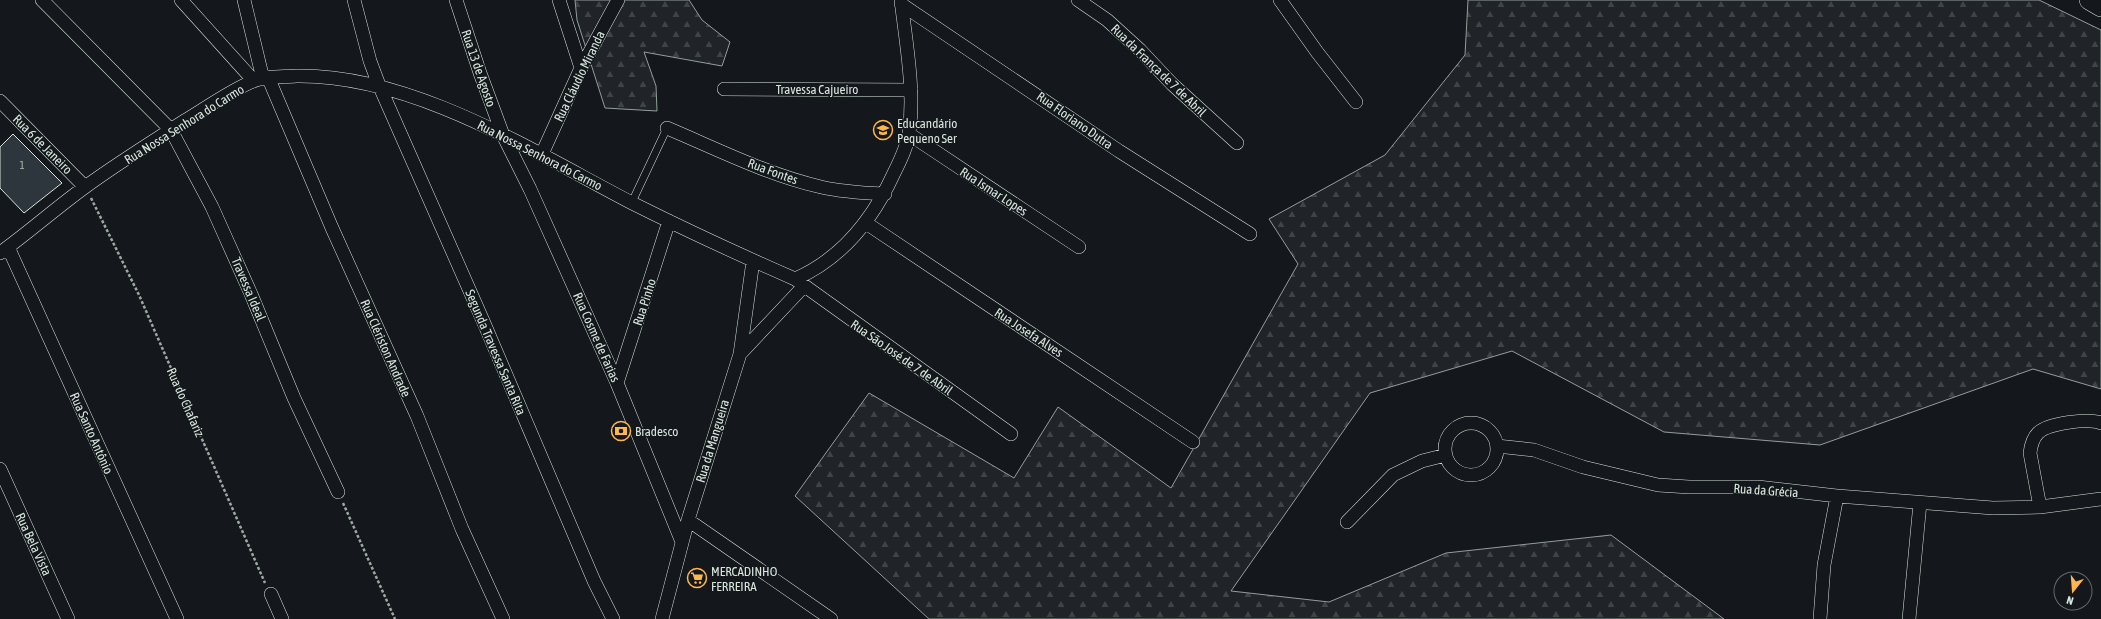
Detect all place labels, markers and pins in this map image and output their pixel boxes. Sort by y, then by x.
place label: Educandário Pequeno Ser [897,116,957,146]
school or university icon: Educandário Pequeno Ser [872,119,894,141]
bank icon: Bradesco [610,420,632,442]
place label: Bradesco [635,424,678,439]
place label: MERCADINHO FERREIRA [711,564,778,594]
supermarket icon: MERCADINHO FERREIRA [686,567,708,589]

